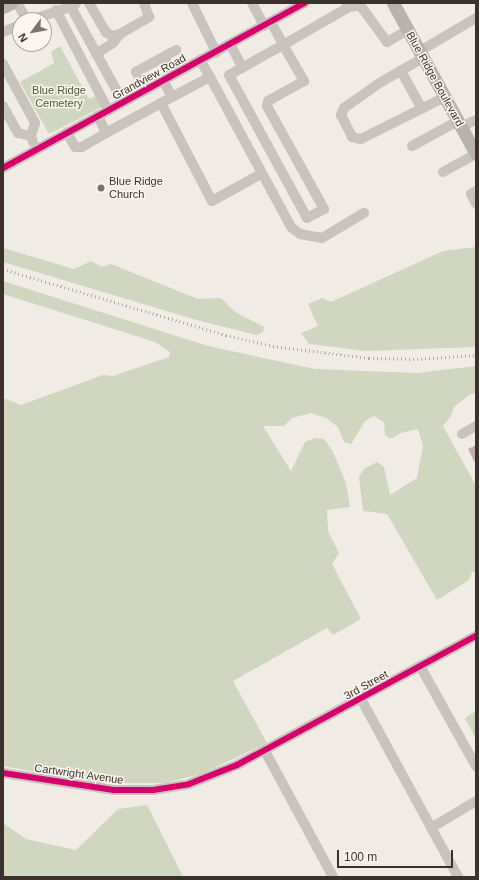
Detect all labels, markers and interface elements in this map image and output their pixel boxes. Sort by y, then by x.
north arrow [12,12,52,52]
street label: Blue Ridge Boulevard [403,29,467,129]
text: N [15,31,30,44]
street label: Grandview Road [110,51,188,103]
park label: Blue Ridge Cemetery [32,84,86,110]
place label: Blue Ridge Church [109,175,163,201]
marker: Blue Ridge Church [96,183,106,193]
street label: 3rd Street [342,668,390,702]
street label: Cartwright Avenue [33,761,125,787]
scale bar [339,842,455,868]
text: 100 m [344,850,377,864]

